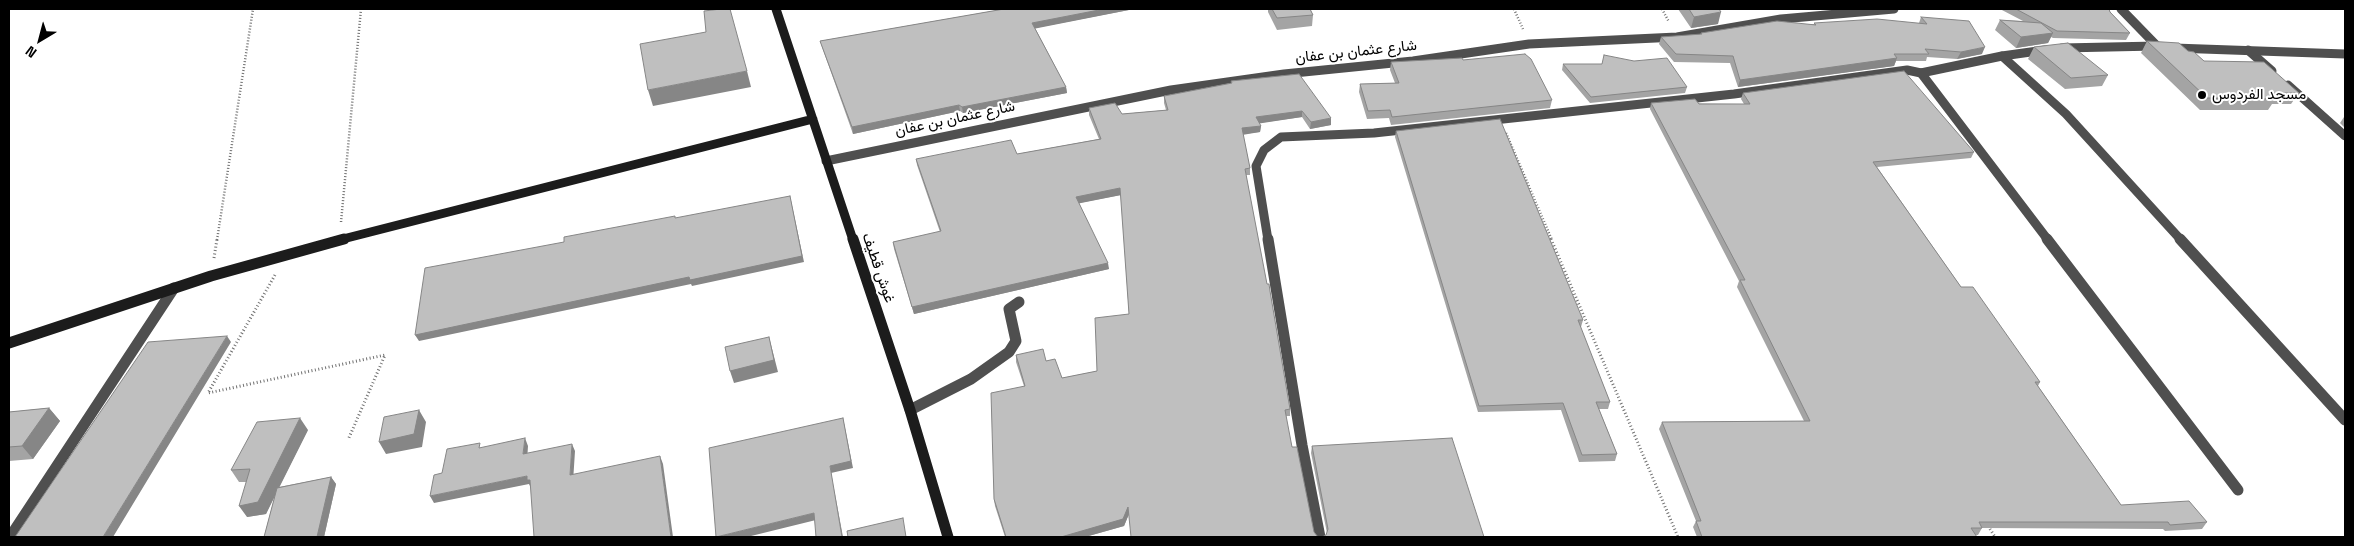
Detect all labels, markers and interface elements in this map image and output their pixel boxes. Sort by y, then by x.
north arrow [15,15,65,65]
street label: شارع عثمان بن عفان [1294,37,1418,67]
text: N [22,42,40,62]
place label: مسجد الفردوس [2212,86,2306,104]
marker: مسجد الفردوس [2196,89,2208,101]
street label: شارع عثمان بن عفان [893,97,1017,141]
street label: غوش قطيف [858,231,898,305]

